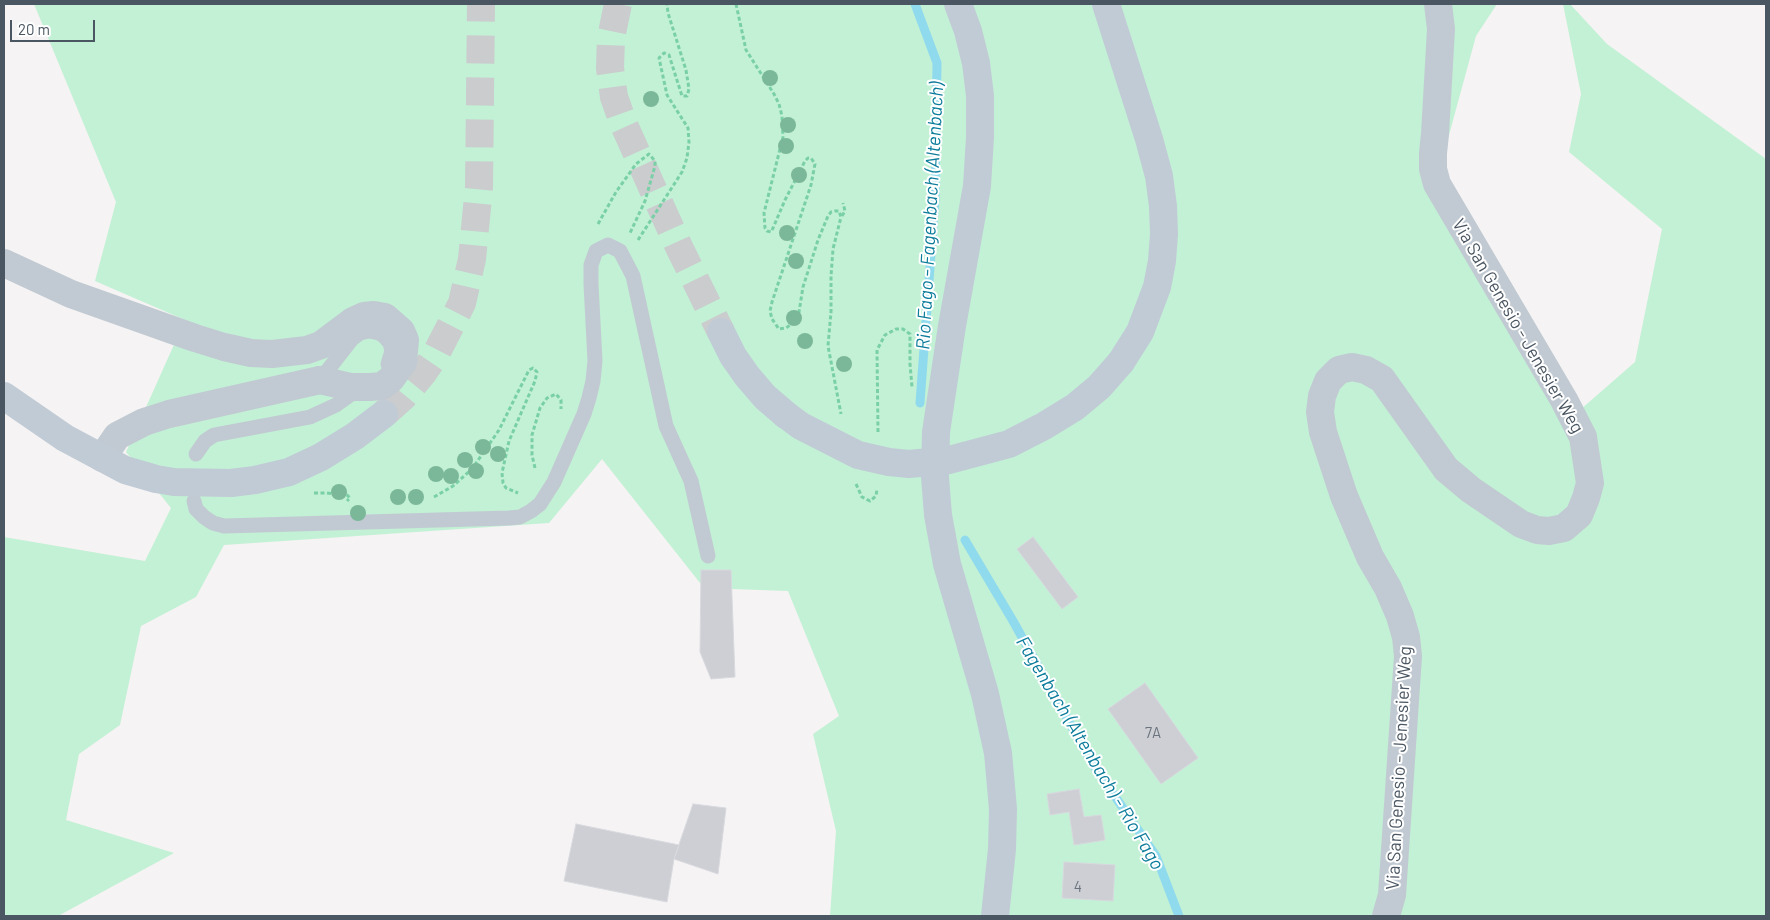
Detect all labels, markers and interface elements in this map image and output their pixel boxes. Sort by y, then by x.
scale bar [12,10,98,42]
text: 20 m [18,20,50,38]
water label: Rio Fago - Fagenbach (Altenbach) [912,81,948,351]
street label: Via San Genesio - Jenesier Weg [1448,215,1588,437]
water label: Fagenbach (Altenbach) - Rio Fago [1011,632,1169,874]
street label: Via San Genesio - Jenesier Weg [1382,646,1416,890]
house number: 7A [1145,724,1161,742]
house number: 4 [1074,878,1082,896]

